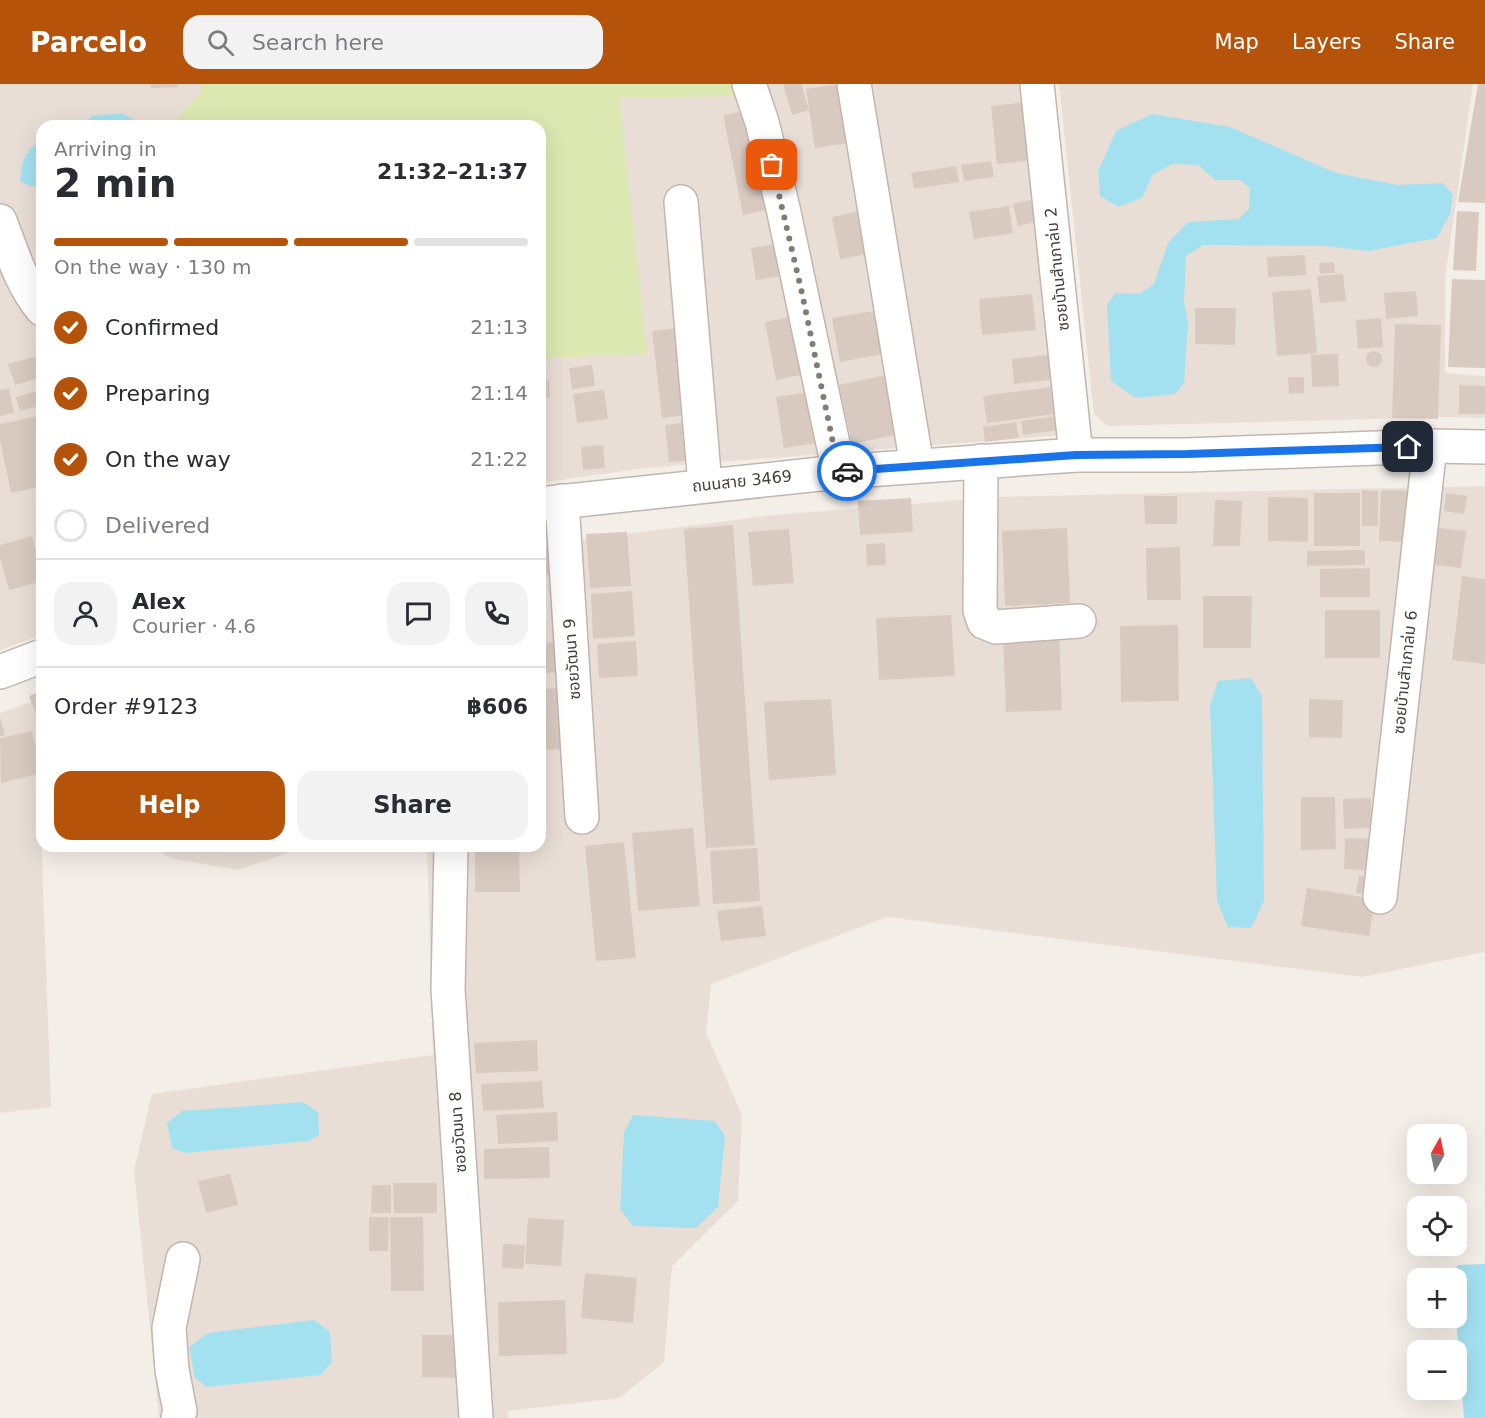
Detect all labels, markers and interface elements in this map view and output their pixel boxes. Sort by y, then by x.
search box [183,15,603,69]
text: Parcelo [30,26,147,59]
icon: search [204,26,237,59]
text: Search here [252,30,384,55]
text: Map [1215,30,1259,54]
text: Layers [1292,30,1361,54]
text: Share [1394,30,1455,54]
text: Arriving in [54,137,157,161]
pin [746,139,797,190]
icon: bag [755,148,788,181]
text: 21:32–21:37 [377,159,528,184]
text: 2 min [54,161,176,206]
street label: ซอยบ้านสำเภาล่ม 2 [1041,206,1073,332]
text: On the way · 130 m [54,255,252,279]
icon: check [54,311,87,344]
text: Confirmed [105,315,219,340]
text: 21:13 [470,315,528,339]
icon: check [54,377,87,410]
text: Preparing [105,381,211,406]
text: 21:14 [470,381,528,405]
pin [1382,421,1433,472]
icon: home [1391,430,1424,463]
courier [817,441,877,501]
icon: check [54,443,87,476]
text: On the way [105,447,231,472]
text: 21:22 [470,447,528,471]
icon: car [831,455,864,488]
street label: ถนนสาย 3469 [691,466,793,496]
text: Delivered [105,513,210,538]
button: person [54,582,117,645]
button: chat [387,582,450,645]
button: phone [465,582,528,645]
text: Alex [132,589,186,614]
street label: ซอยบ้านสำเภาล่ม 6 [1389,609,1421,735]
text: Courier · 4.6 [132,614,256,638]
street label: ซอยวัฒนา 9 [560,618,584,700]
text: Order #9123 [54,694,198,719]
text: ฿606 [467,694,528,719]
button: Help [54,771,285,840]
button: Share [297,771,528,840]
street label: ซอยวัฒนา 8 [446,1091,470,1173]
north arrow [1407,1124,1467,1184]
map controls [1407,1124,1467,1400]
button: locate [1407,1196,1467,1256]
button: + [1407,1268,1467,1328]
button: − [1407,1340,1467,1400]

